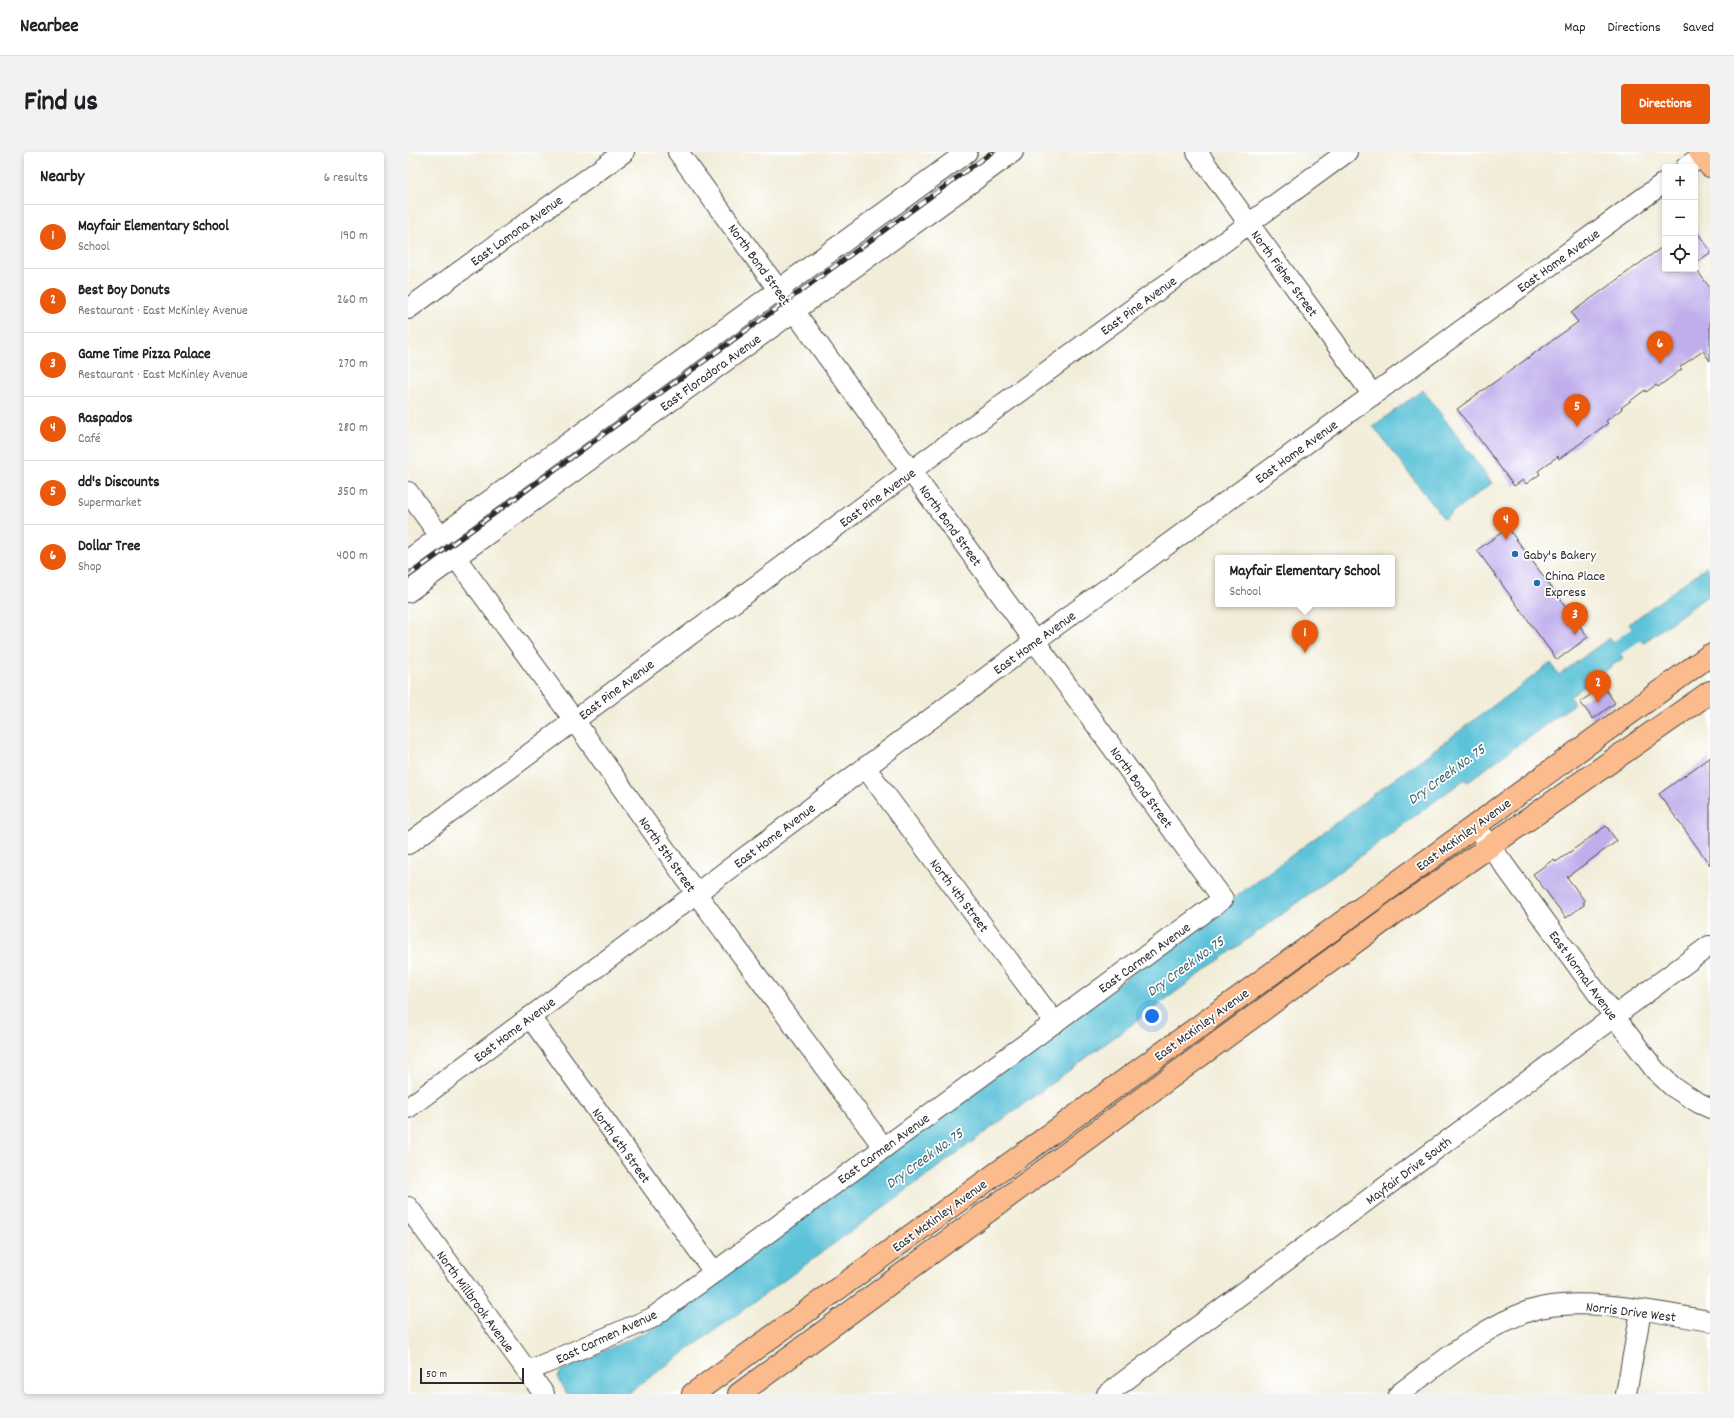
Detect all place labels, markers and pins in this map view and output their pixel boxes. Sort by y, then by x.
pin: 6 [1647,331,1673,364]
pin: 5 [1564,394,1590,427]
pin: 4 [1493,507,1519,540]
place label: Gaby's Bakery [1523,546,1597,566]
marker: Gaby's Bakery [1510,549,1520,559]
place label: China Place Express [1545,567,1605,603]
marker: China Place Express [1532,578,1542,588]
pin: 3 [1562,602,1588,635]
pin: 1 [1292,620,1318,653]
pin: 2 [1585,670,1611,703]

